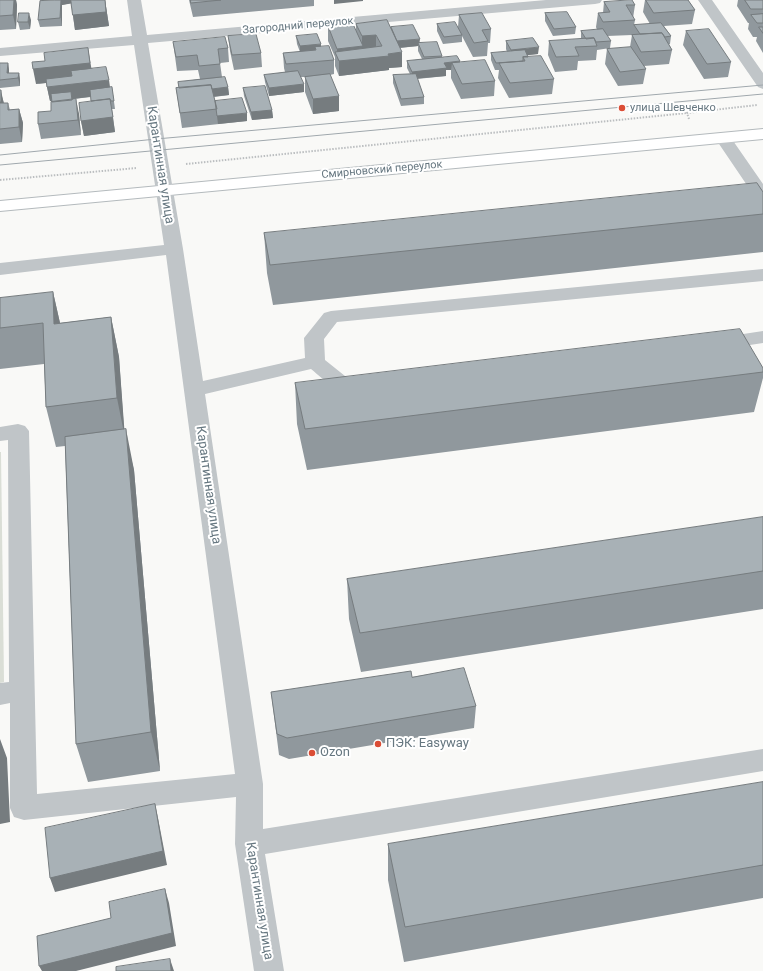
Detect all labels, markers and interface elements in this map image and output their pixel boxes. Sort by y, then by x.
street label: Загородний переулок [242,15,354,37]
place label: улица Шевченко [630,101,716,115]
marker: улица Шевченко [617,103,627,113]
street label: Карантинная улица [143,105,177,225]
street label: Смирновский переулок [321,158,443,182]
street label: Карантинная улица [192,425,224,545]
place label: ПЭК: Easyway [386,736,469,752]
marker: ПЭК: Easyway [373,739,383,749]
place label: Ozon [320,745,350,761]
marker: Ozon [307,748,317,758]
street label: Карантинная улица [242,841,276,961]

